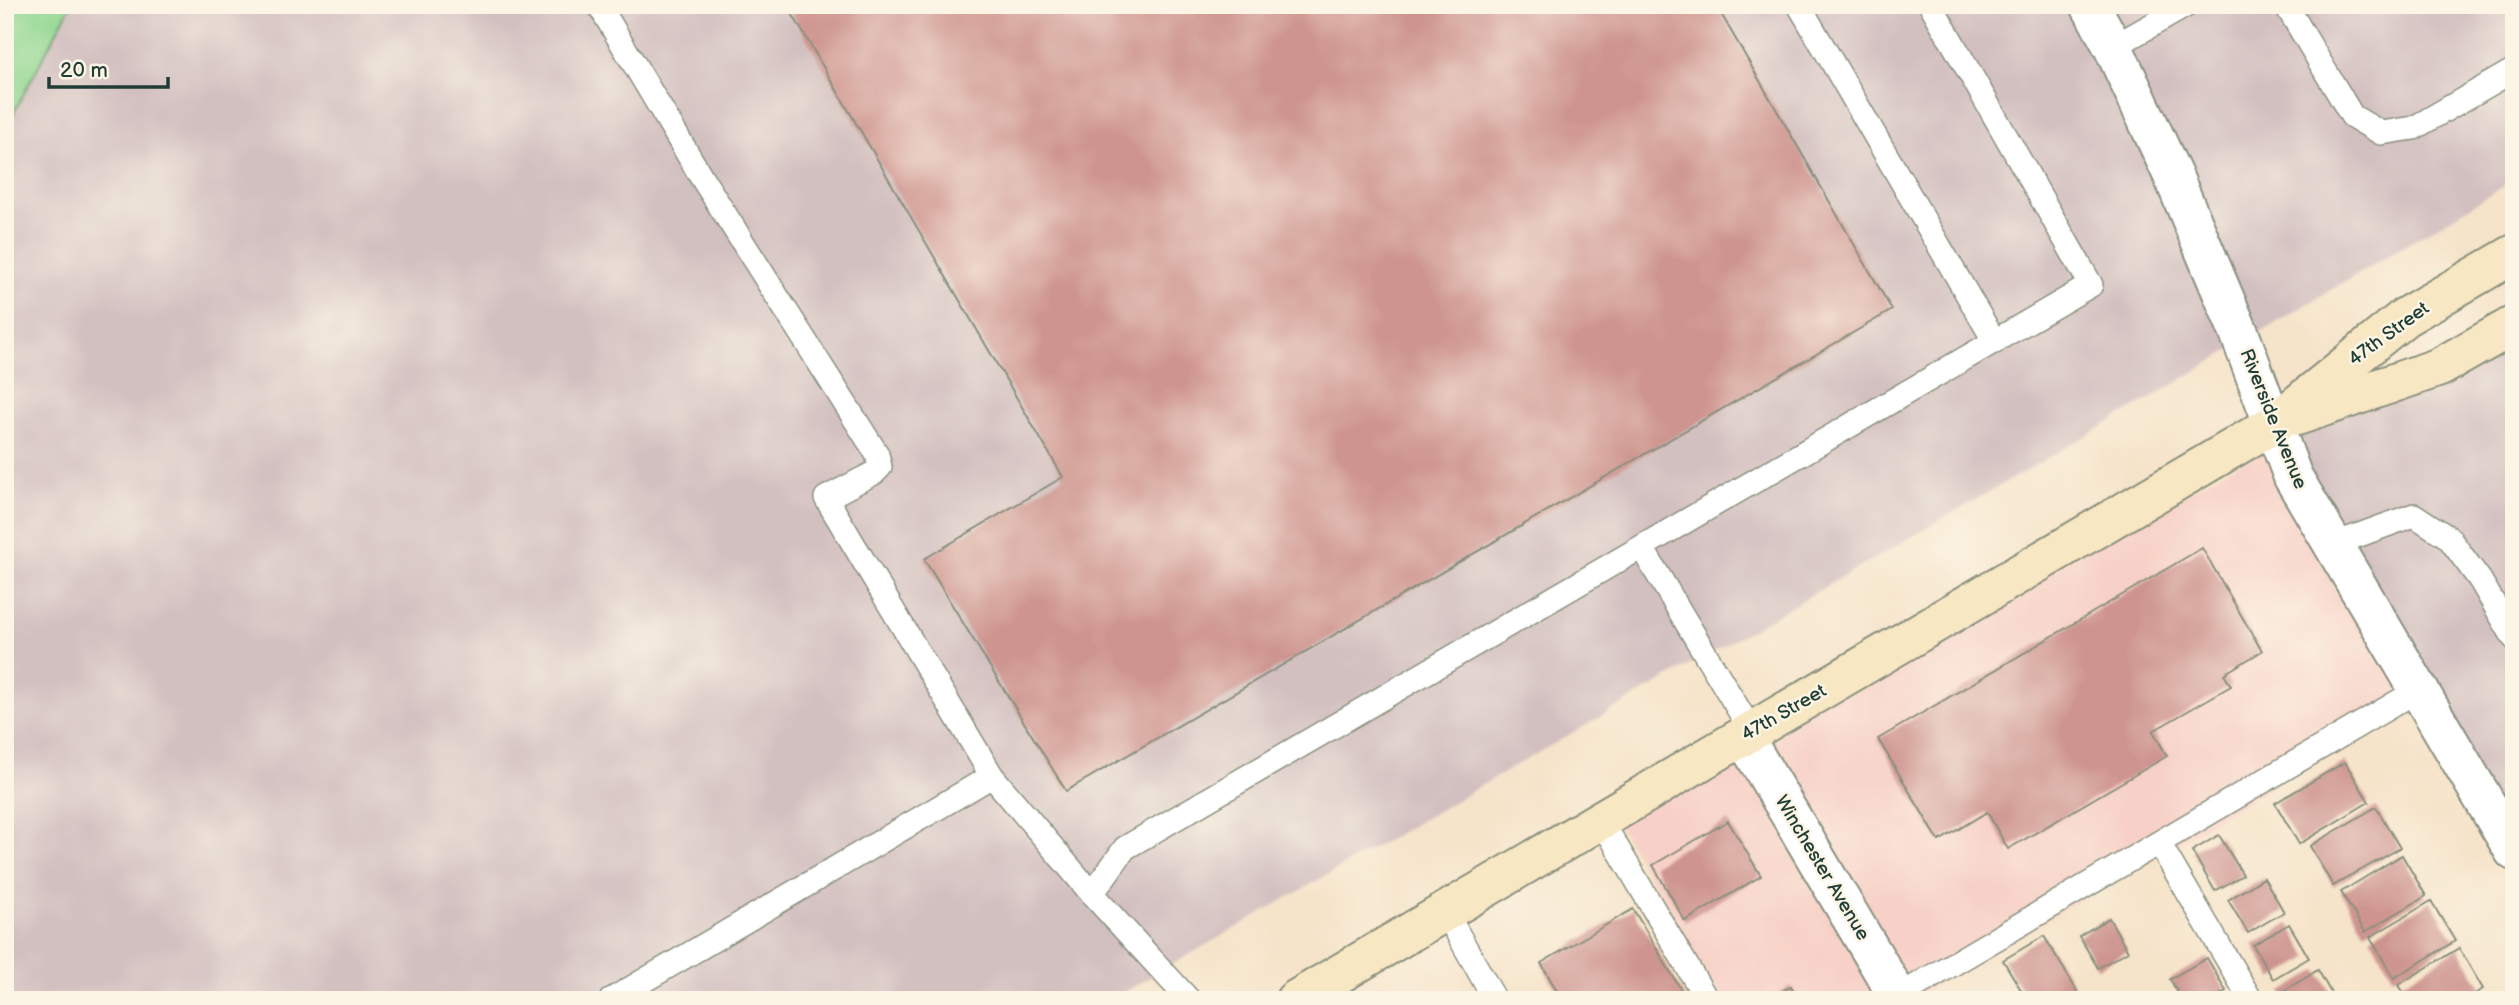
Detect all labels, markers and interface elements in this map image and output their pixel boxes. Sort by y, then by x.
scale bar [49,46,168,90]
text: 20 m [60,58,108,83]
street label: 47th Street [2344,297,2434,371]
street label: Riverside Avenue [2234,346,2312,492]
street label: 47th Street [1737,679,1831,747]
street label: Winchester Avenue [1770,791,1874,945]

